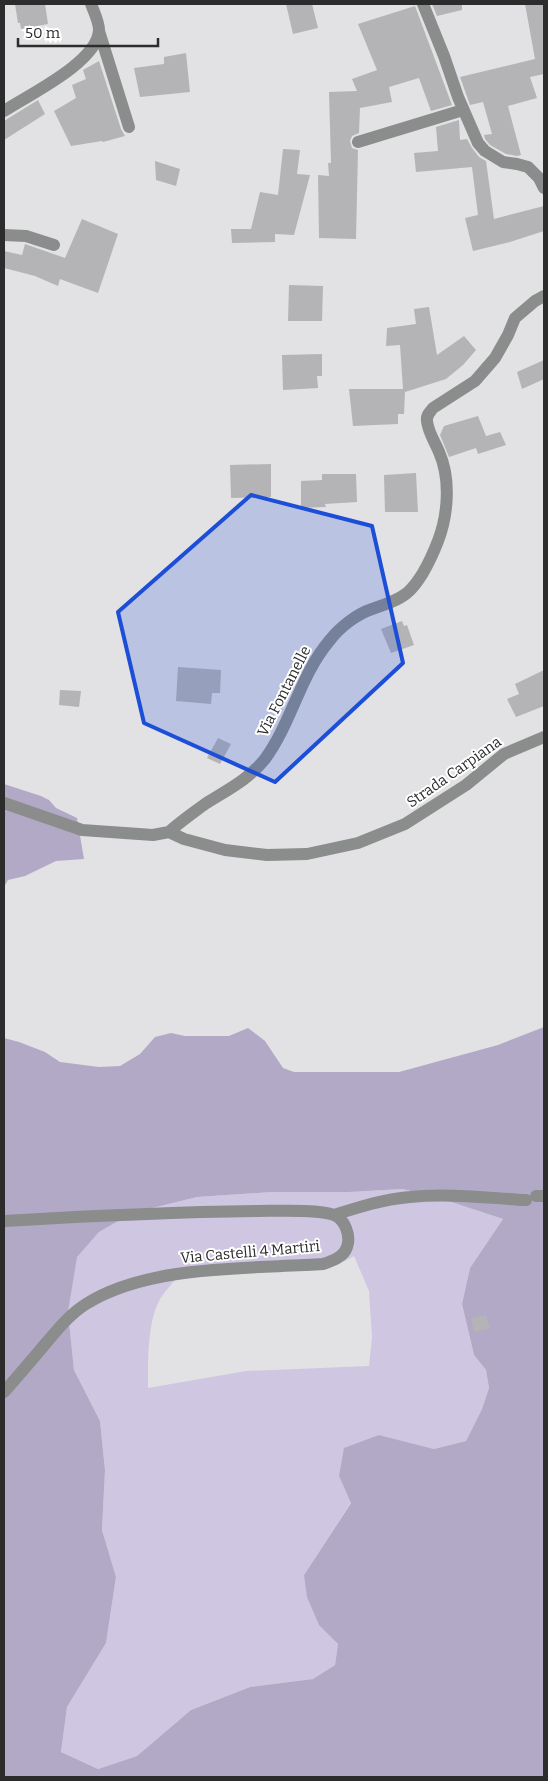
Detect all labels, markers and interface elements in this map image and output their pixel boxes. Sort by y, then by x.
scale bar [18,15,158,47]
text: 50 m [25,24,61,42]
street label: Via Fontanelle [253,643,315,739]
street label: Strada Carpiana [403,733,505,811]
street label: Via Castelli 4 Martiri [179,1237,321,1267]

